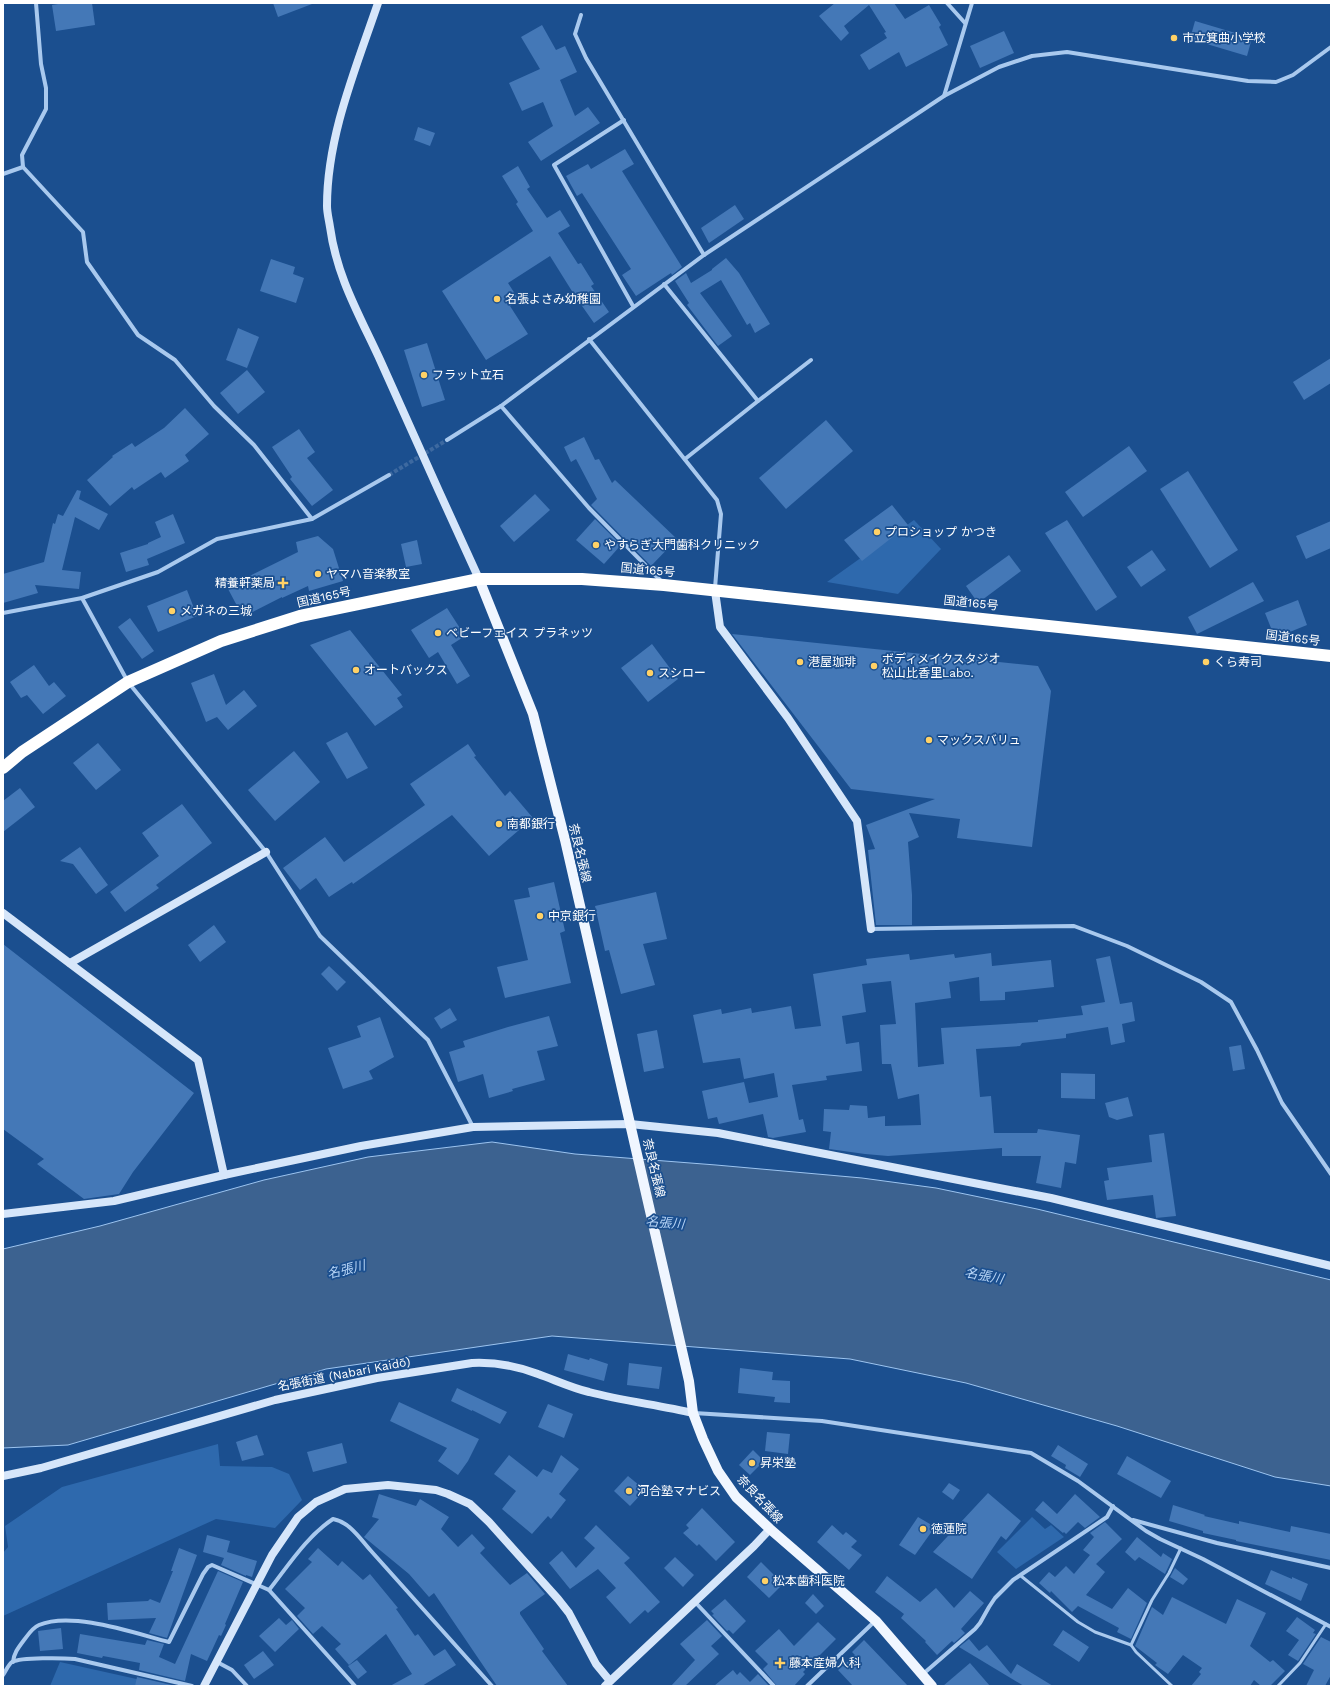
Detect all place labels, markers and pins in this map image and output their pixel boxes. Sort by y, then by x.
place label: 市立箕曲小学校 [1182,31,1266,45]
marker: 市立箕曲小学校 [1169,33,1179,43]
place label: 名張よさみ幼稚園 [505,292,601,306]
marker: 名張よさみ幼稚園 [492,294,502,304]
place label: フラット立石 [432,368,504,382]
marker: フラット立石 [419,370,429,380]
place label: プロショップ かつき [885,525,997,539]
marker: プロショップ かつき [872,527,882,537]
place label: やすらぎ大門歯科クリニック [604,538,760,552]
marker: やすらぎ大門歯科クリニック [591,540,601,550]
place label: ヤマハ音楽教室 [326,567,410,581]
marker: ヤマハ音楽教室 [313,569,323,579]
place label: 精養軒薬局 [215,576,275,590]
marker: 精養軒薬局 [278,578,288,588]
place label: メガネの三城 [180,604,252,618]
marker: メガネの三城 [167,606,177,616]
place label: ベビーフェイス プラネッツ [446,626,593,640]
marker: ベビーフェイス プラネッツ [433,628,443,638]
place label: ボディメイクスタジオ 松山比香里Labo. [882,652,1001,680]
place label: 港屋珈琲 [808,655,856,669]
place label: くら寿司 [1214,655,1262,669]
marker: 港屋珈琲 [795,657,805,667]
marker: くら寿司 [1201,657,1211,667]
marker: ボディメイクスタジオ 松山比香里Labo. [869,661,879,671]
place label: オートバックス [364,663,448,677]
marker: オートバックス [351,665,361,675]
place label: スシロー [658,666,706,680]
marker: スシロー [645,668,655,678]
place label: マックスバリュ [937,733,1021,747]
marker: マックスバリュ [924,735,934,745]
place label: 南都銀行 [507,817,555,831]
marker: 南都銀行 [494,819,504,829]
place label: 中京銀行 [548,909,596,923]
marker: 中京銀行 [535,911,545,921]
place label: 昇栄塾 [760,1456,796,1470]
marker: 昇栄塾 [747,1458,757,1468]
place label: 河合塾マナビス [637,1484,721,1498]
marker: 河合塾マナビス [624,1486,634,1496]
place label: 徳蓮院 [931,1522,967,1536]
marker: 徳蓮院 [918,1524,928,1534]
place label: 松本歯科医院 [773,1574,845,1588]
marker: 松本歯科医院 [760,1576,770,1586]
place label: 藤本産婦人科 [789,1656,861,1670]
marker: 藤本産婦人科 [774,1657,786,1669]

